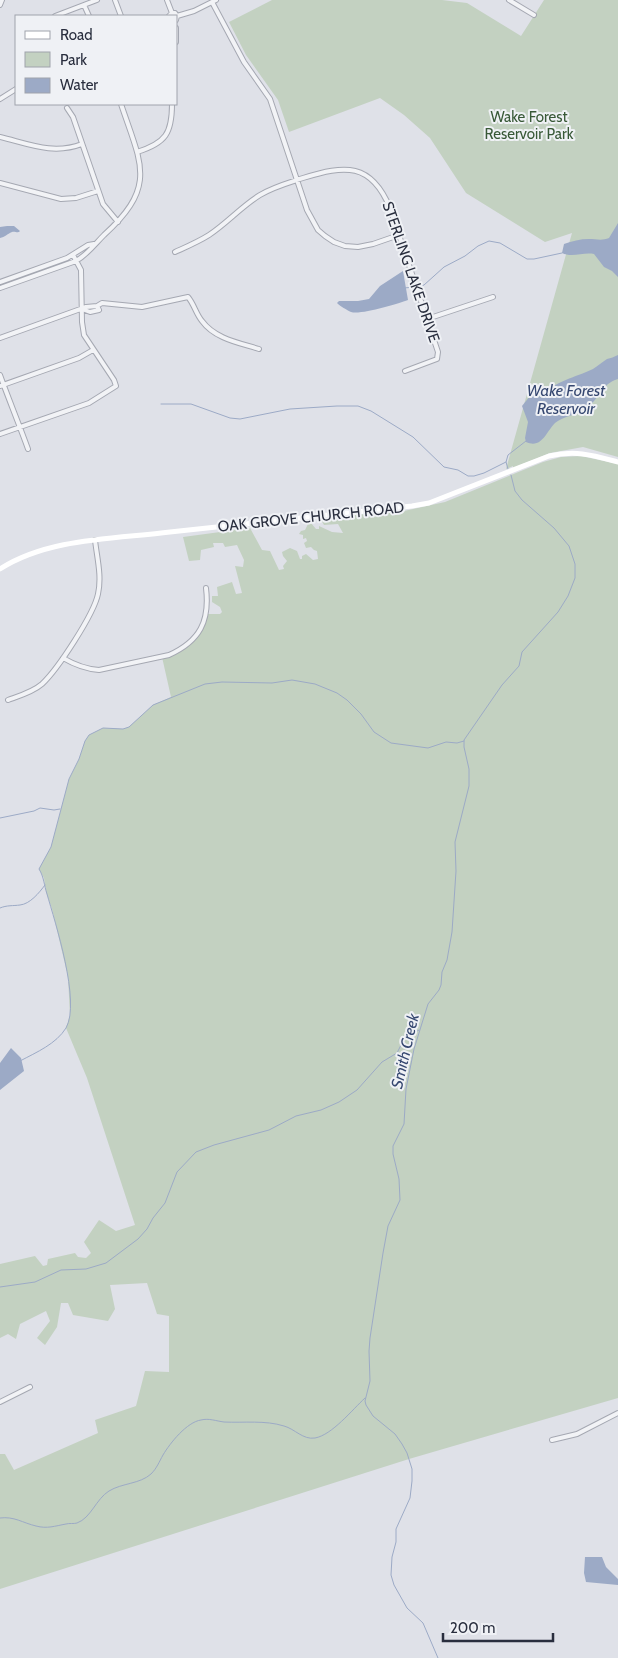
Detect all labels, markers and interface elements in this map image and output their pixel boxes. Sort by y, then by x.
legend [15,15,178,105]
text: Road [60,26,93,44]
text: Park [60,51,87,69]
text: Water [60,76,98,94]
park label: Wake Forest Reservoir Park [485,108,574,143]
street label: STERLING LAKE DRIVE [378,199,444,345]
water label: Wake Forest Reservoir [527,381,606,418]
street label: OAK GROVE CHURCH ROAD [217,498,405,536]
water label: Smith Creek [387,1011,423,1090]
scale bar [443,1610,553,1642]
text: 200 m [450,1619,495,1637]

